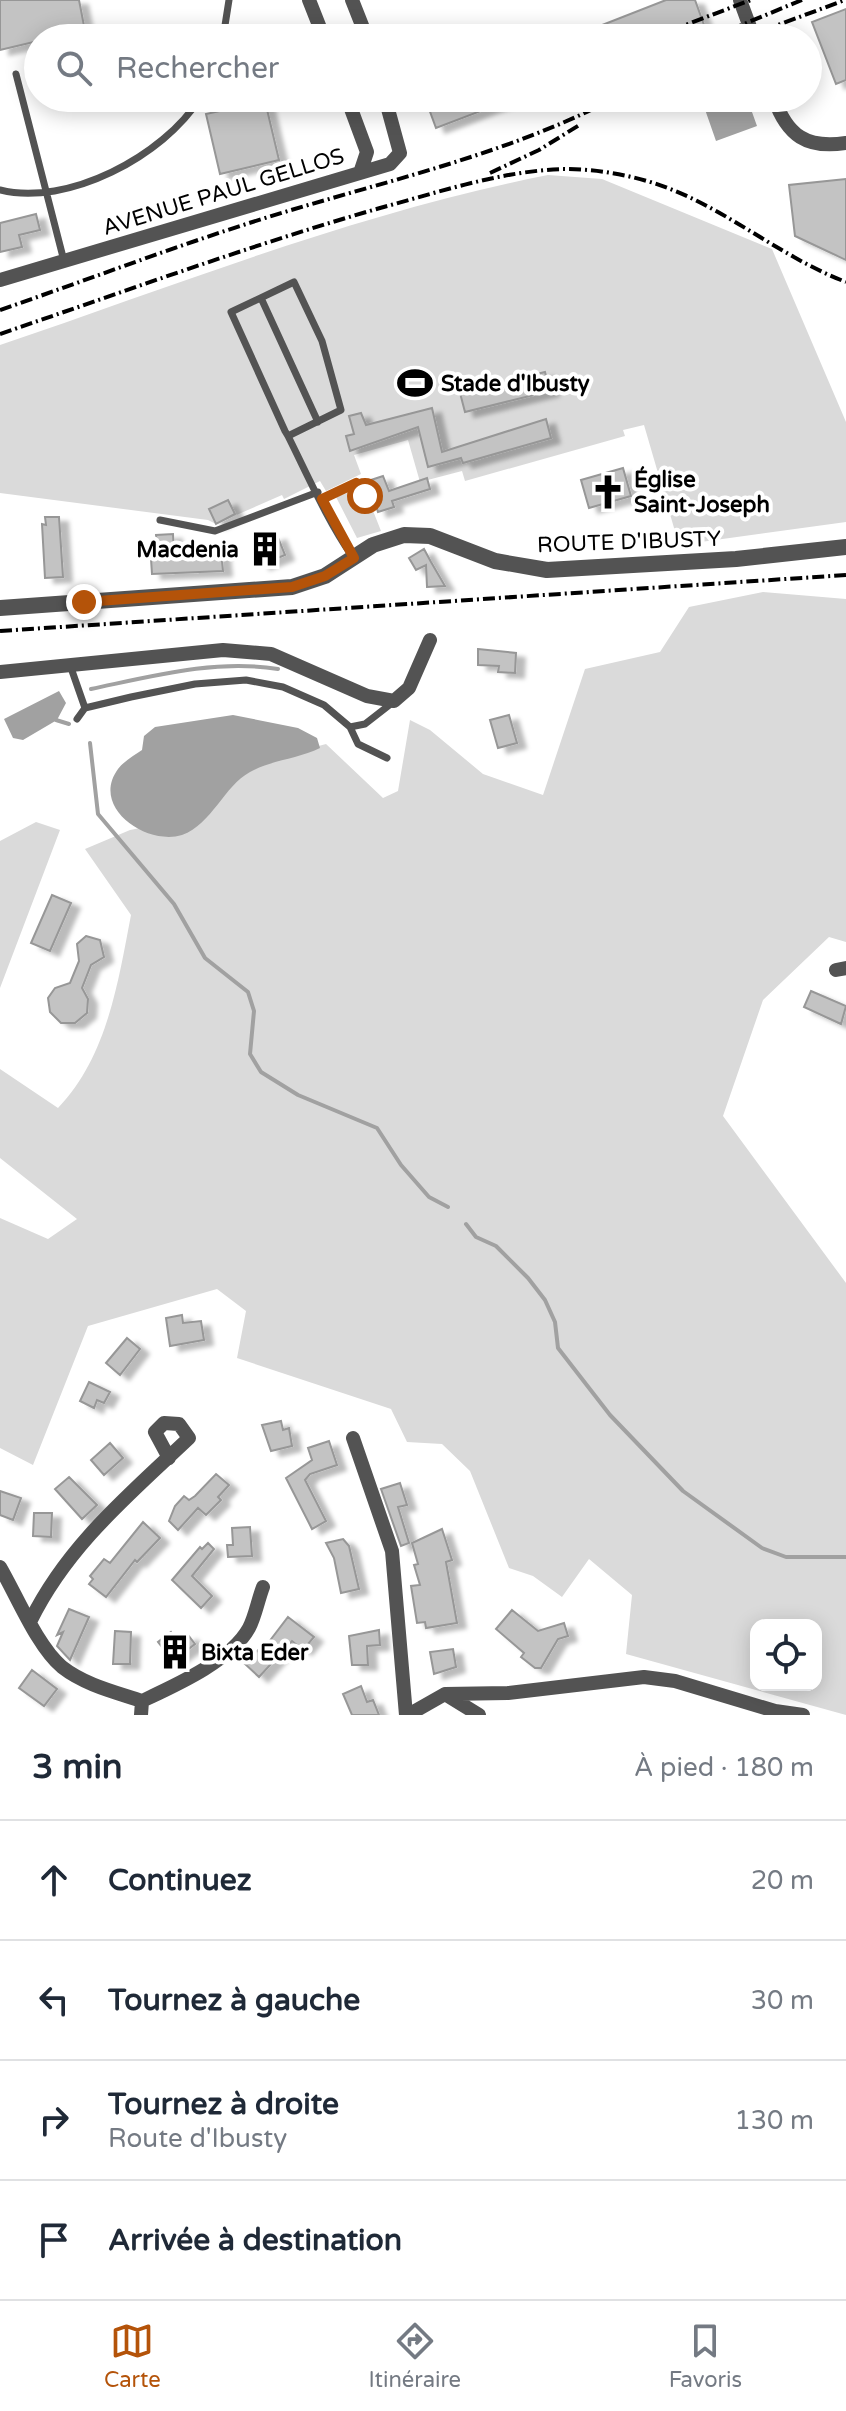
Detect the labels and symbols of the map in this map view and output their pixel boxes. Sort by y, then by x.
street label: AVENUE PAUL GELLOS [99,143,347,241]
sports icon: Stade d'Ibusty [396,364,434,402]
place label: Stade d'Ibusty [441,371,590,397]
place label: Église Saint-Joseph [634,466,770,518]
church icon: Église Saint-Joseph [589,473,627,511]
route start [347,478,383,514]
street label: ROUTE D'IBUSTY [537,526,721,558]
building icon: Macdenia [246,530,284,568]
place label: Macdenia [136,537,239,563]
route end [66,584,102,620]
building icon: Bixta Eder [156,1633,194,1671]
place label: Bixta Eder [201,1640,309,1666]

